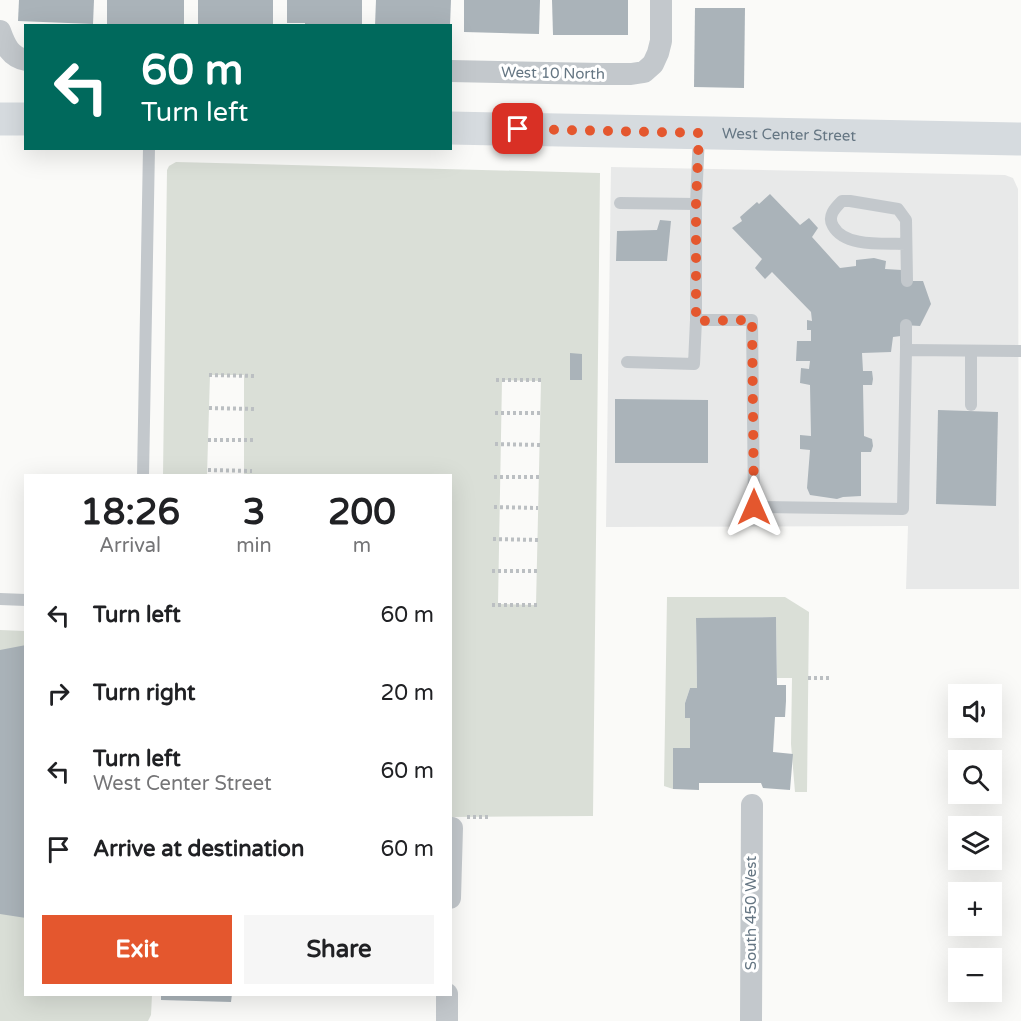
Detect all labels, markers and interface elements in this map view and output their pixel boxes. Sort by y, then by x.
text: 60 m [141,45,243,96]
icon: left [42,48,120,126]
street label: West 10 North [501,63,605,83]
text: Turn left [141,96,248,129]
pin [492,103,543,154]
icon: arrive [501,112,534,145]
street label: West Center Street [722,124,856,145]
position arrow [722,475,786,539]
text: 18:26 [80,491,180,534]
text: 3 [243,491,265,534]
text: 200 [328,491,396,534]
text: Arrival [99,534,161,558]
text: min [236,534,272,558]
text: m [353,534,371,558]
icon: left [42,599,75,632]
text: Turn left [93,602,181,628]
text: 60 m [380,602,434,628]
icon: right [42,677,75,710]
text: Turn right [93,680,195,706]
text: 20 m [380,680,434,706]
map controls [948,684,1002,1002]
button: sound [948,684,1002,738]
text: Turn left [93,746,181,772]
button: search [948,750,1002,804]
icon: left [42,755,75,788]
text: 60 m [380,758,434,784]
text: West Center Street [93,772,272,796]
button: layers [948,816,1002,870]
icon: arrive [42,833,75,866]
text: Arrive at destination [93,836,304,862]
text: 60 m [380,836,434,862]
street label: South 450 West [742,856,760,970]
button: + [948,882,1002,936]
button: Exit [42,915,232,984]
button: Share [244,915,434,984]
button: − [948,948,1002,1002]

